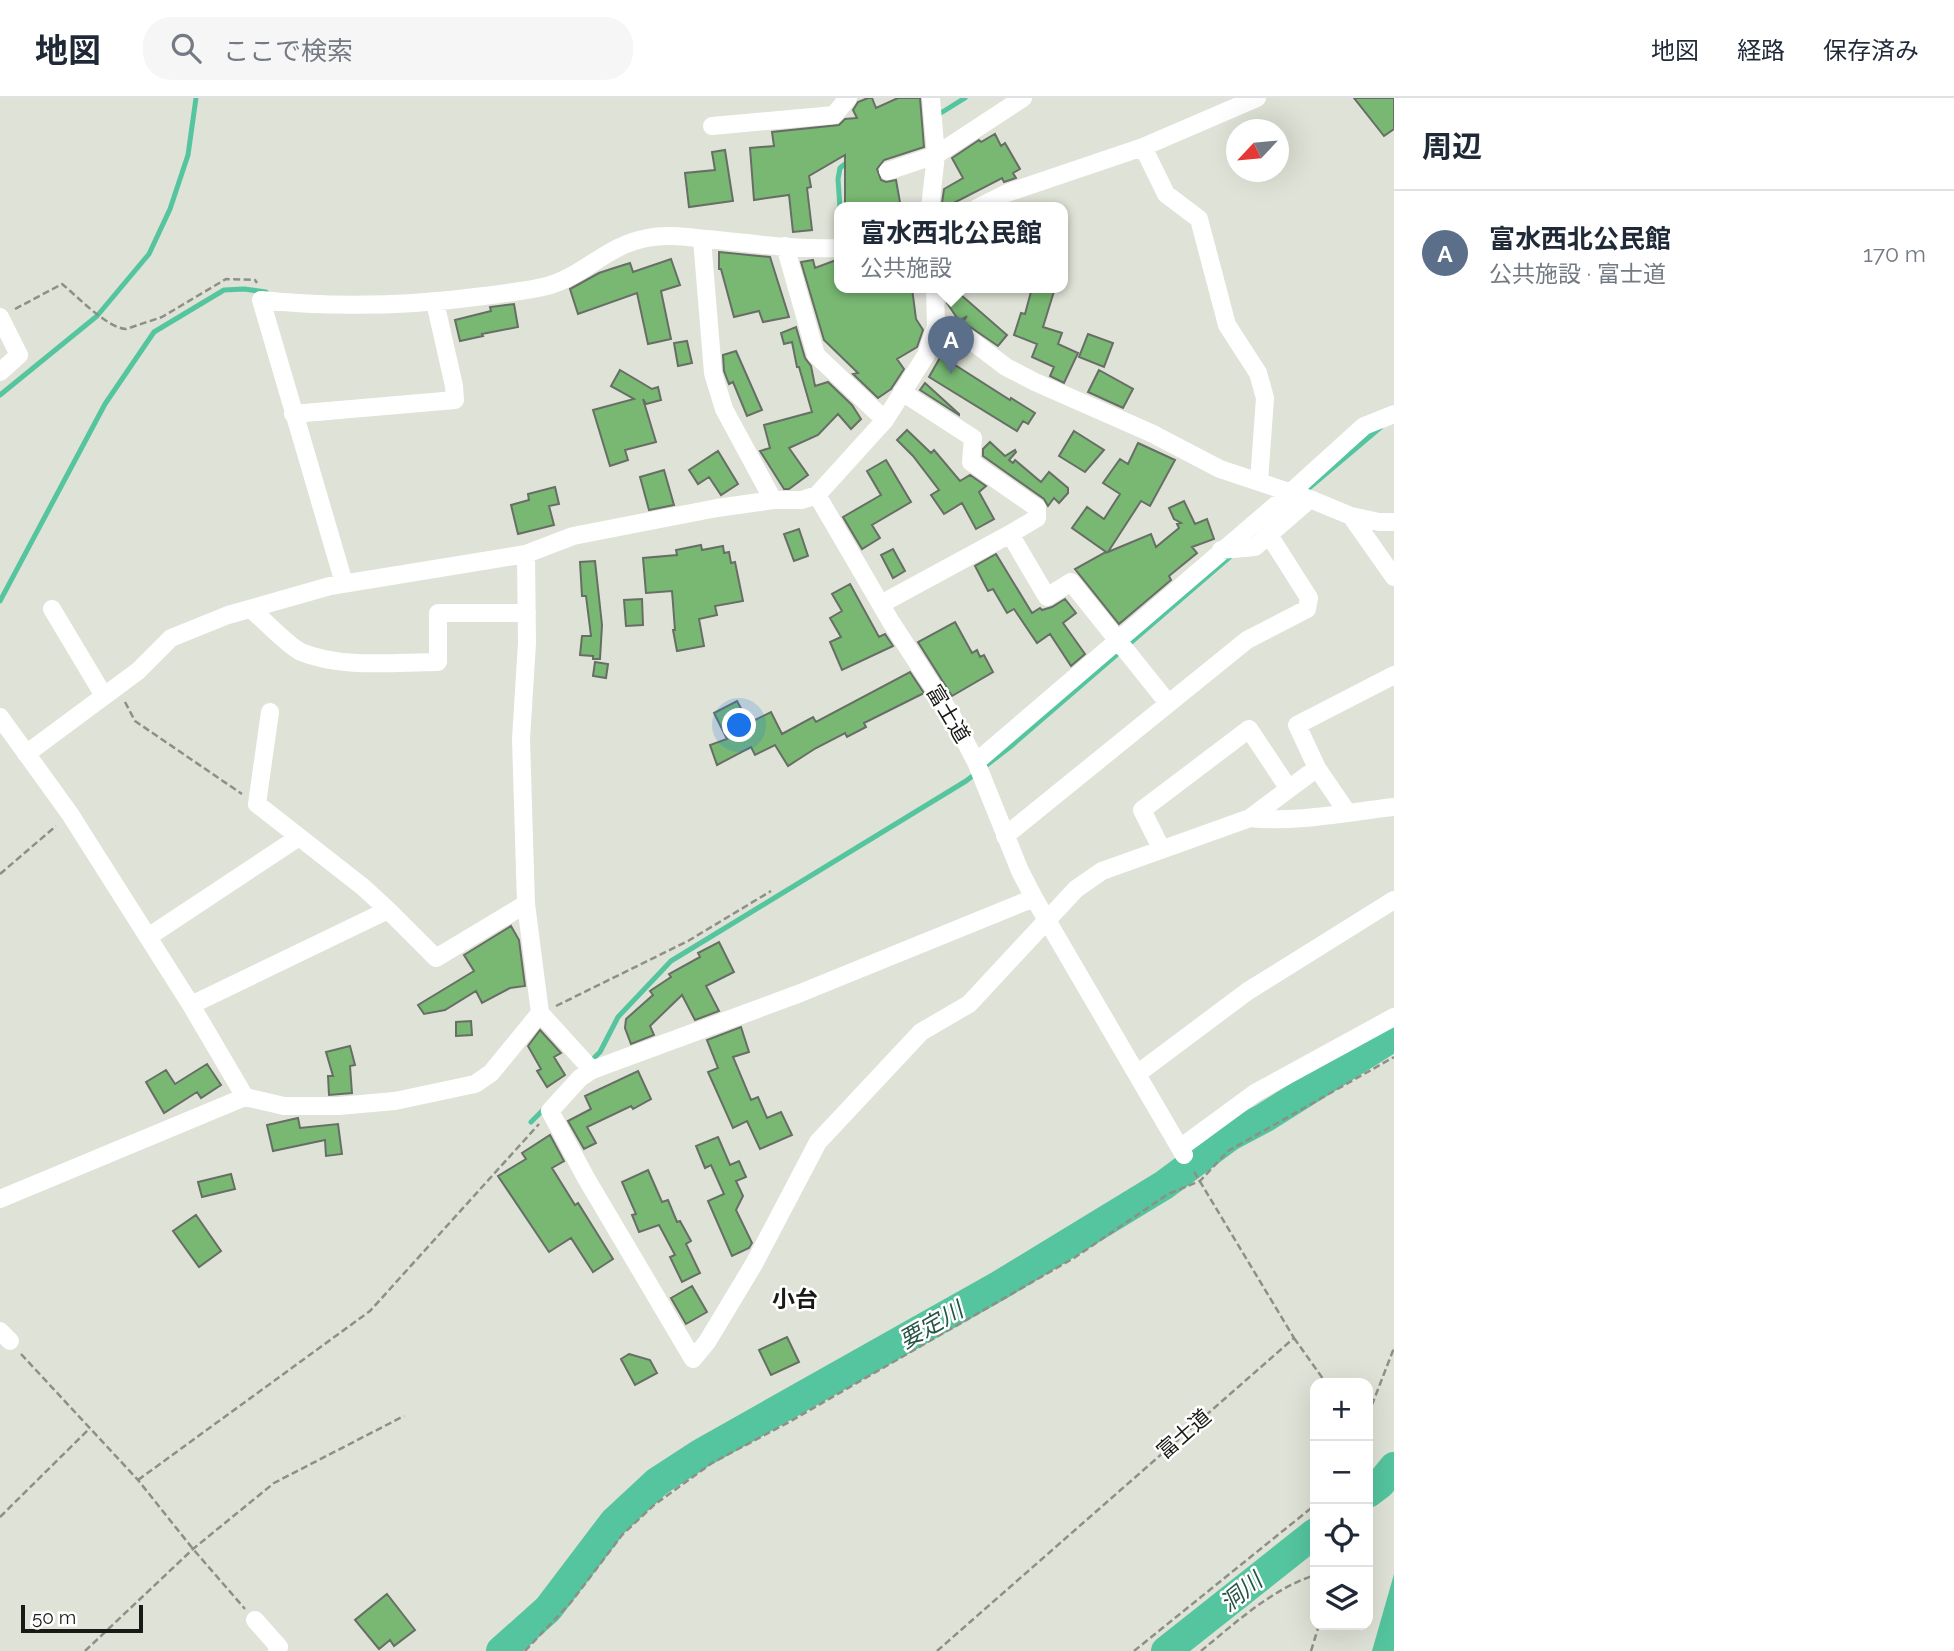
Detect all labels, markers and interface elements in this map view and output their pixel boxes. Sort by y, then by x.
search box [143,17,633,80]
icon: search [167,29,205,67]
text: 地図 [35,31,101,70]
text: ここで検索 [223,36,353,66]
text: 地図 [1651,36,1699,65]
text: 経路 [1737,36,1785,65]
text: 保存済み [1823,36,1919,65]
north arrow [1226,119,1289,182]
text: 周辺 [1422,129,1482,164]
popup [834,202,1068,293]
text: 富水西北公民館 [860,218,1042,248]
text: 富水西北公民館 [1489,224,1671,254]
text: A [1437,240,1453,267]
text: 170 m [1863,240,1926,267]
text: 公共施設 [860,254,952,281]
text: 公共施設 · 富士道 [1489,260,1666,287]
pin: A [928,316,974,374]
street label: 富士道 [921,680,975,747]
your location [722,708,756,742]
district label: 小台 [772,1285,818,1312]
water label: 要定川 [894,1294,970,1354]
map controls [1310,1378,1373,1630]
button: + [1310,1378,1373,1441]
street label: 富士道 [1152,1404,1216,1464]
button: − [1310,1441,1373,1504]
button: locate [1310,1504,1373,1567]
water label: 洞川 [1214,1565,1269,1617]
button: layers [1310,1567,1373,1630]
scale bar [21,1602,144,1634]
text: 50 m [32,1606,76,1628]

